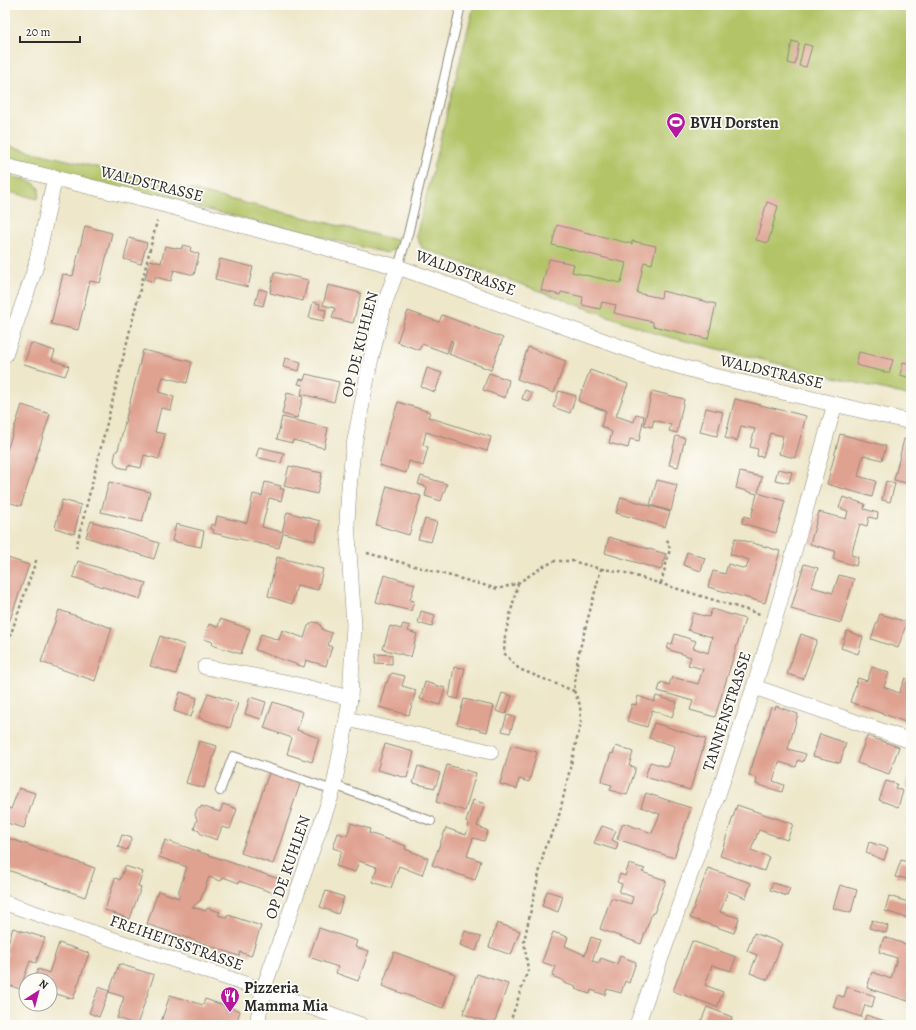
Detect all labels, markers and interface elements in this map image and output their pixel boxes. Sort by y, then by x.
scale bar [20,18,80,44]
text: 20 m [26,24,50,40]
sports icon: BVH Dorsten [665,111,687,139]
place label: BVH Dorsten [690,112,779,134]
street label: WALDSTRASSE [97,160,206,207]
street label: WALDSTRASSE [411,244,519,301]
street label: OP DE KUHLEN [336,289,384,400]
street label: WALDSTRASSE [717,349,826,395]
street label: TANNENSTRASSE [697,649,757,774]
street label: OP DE KUHLEN [260,812,316,922]
street label: FREIHEITSSTRASSE [107,910,247,976]
north arrow [18,972,58,1012]
text: N [36,976,51,993]
place label: Pizzeria Mamma Mia [244,977,328,1017]
restaurant icon: Pizzeria Mamma Mia [219,985,241,1013]

